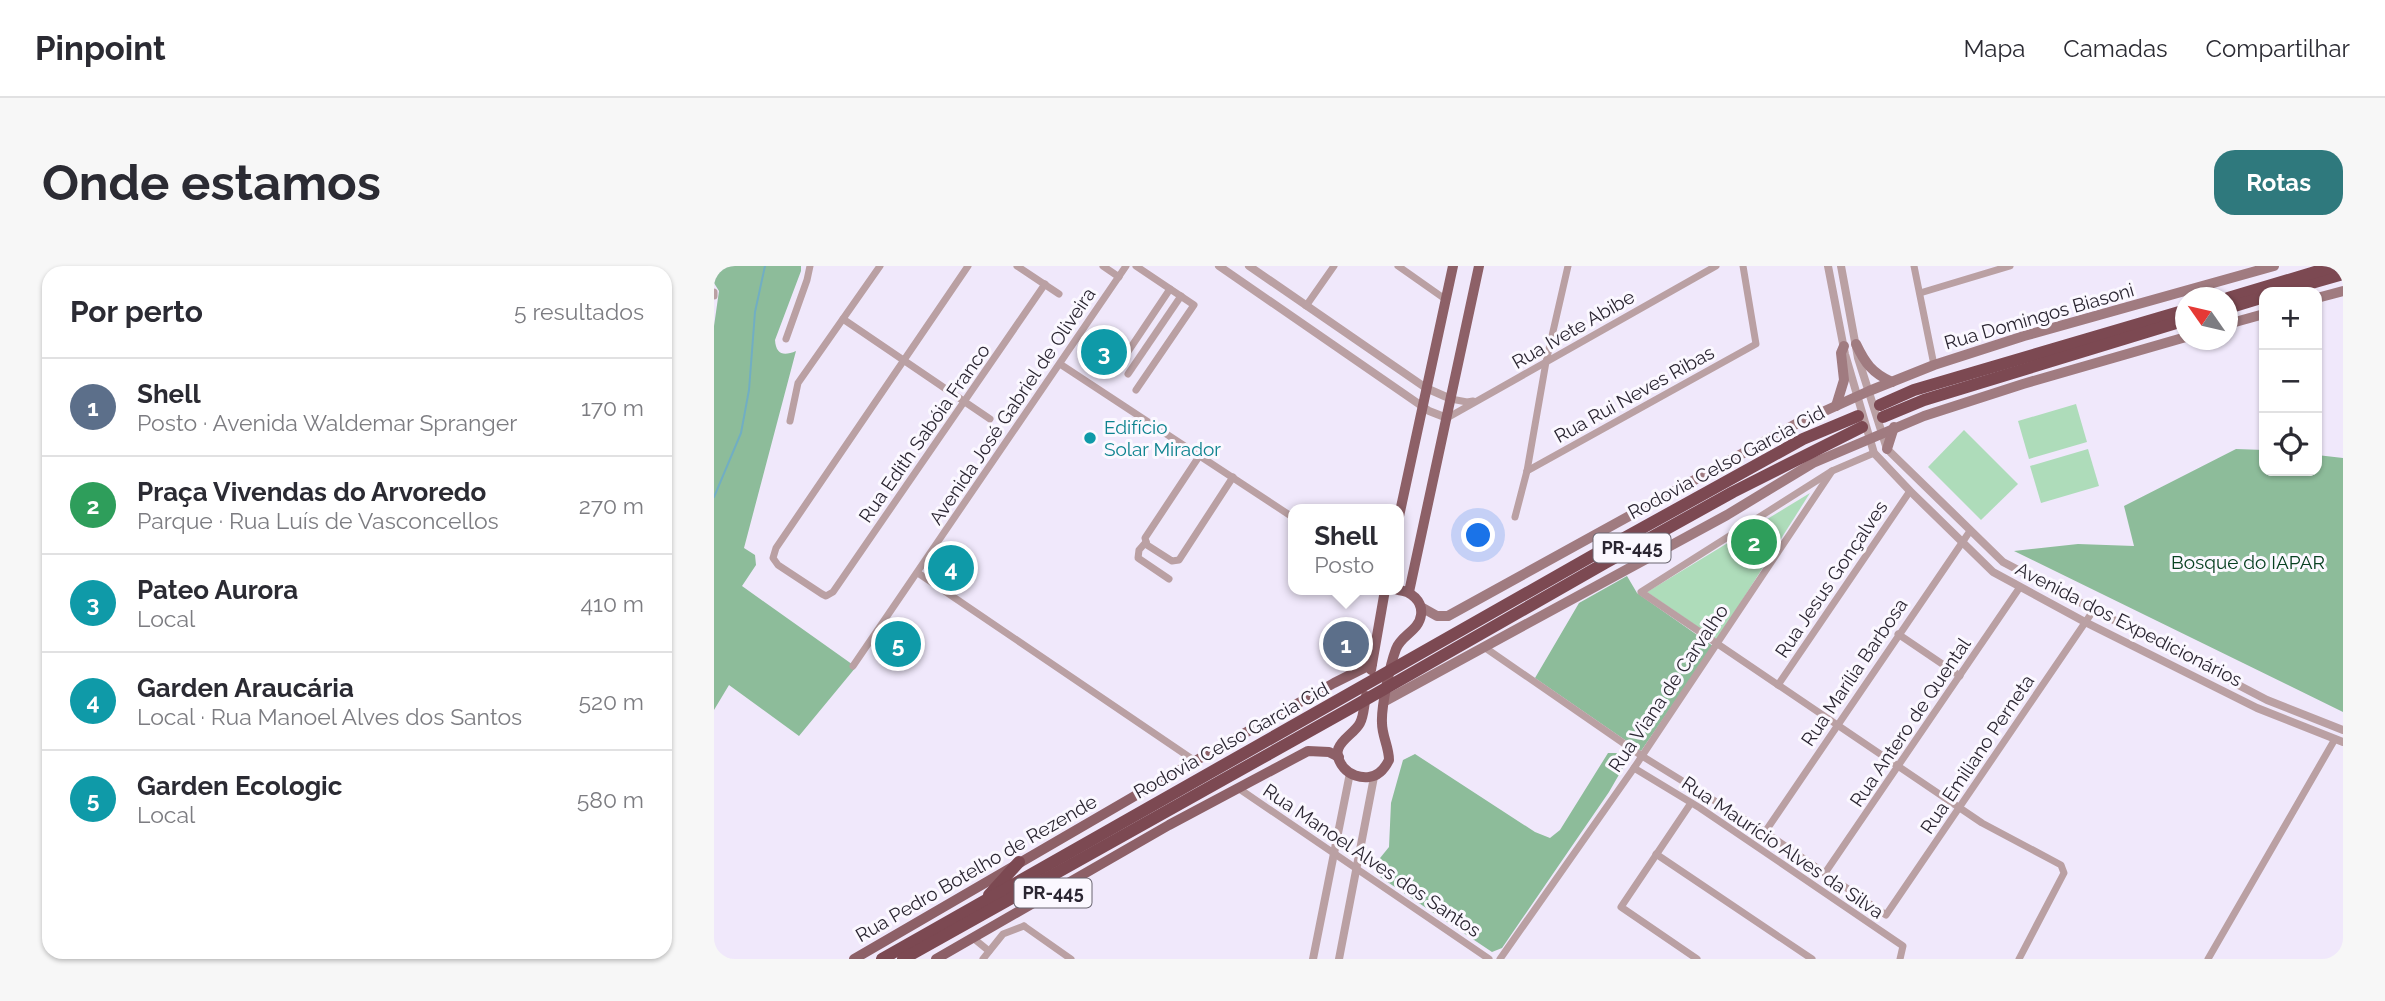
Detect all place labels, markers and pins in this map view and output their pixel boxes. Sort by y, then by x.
pin: 3 [1081,326,1127,378]
place label: Edifício Solar Mirador [1104,416,1221,460]
marker: Edifício Solar Mirador [1082,430,1098,446]
pin: 2 [1731,516,1777,568]
pin: 4 [928,542,974,594]
pin: 5 [875,618,921,670]
pin: 1 [1323,618,1369,670]

